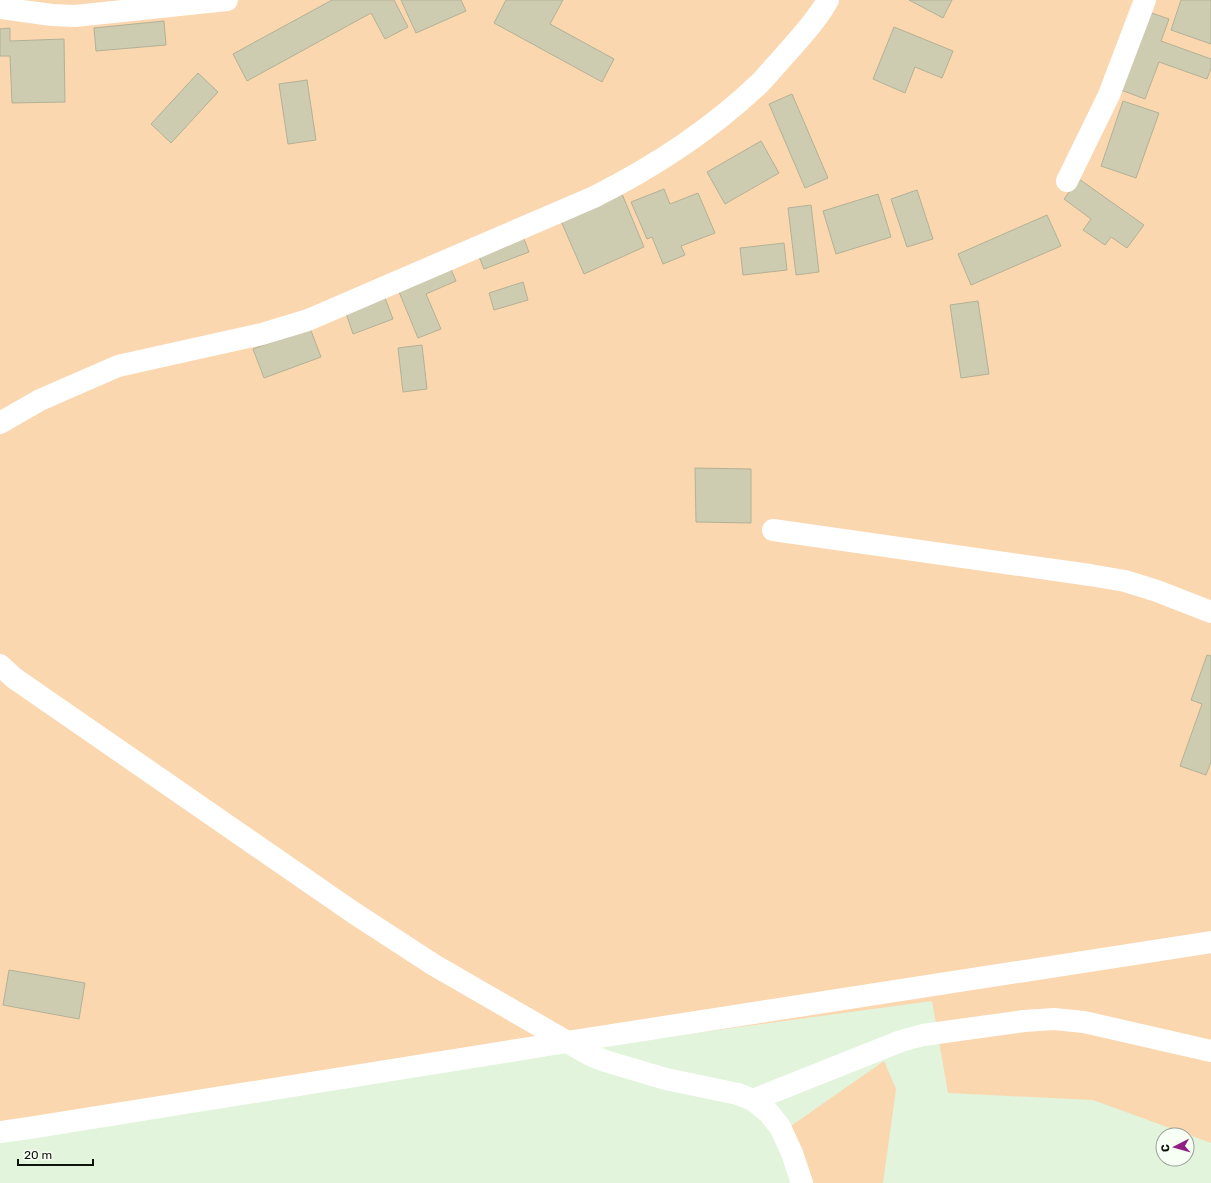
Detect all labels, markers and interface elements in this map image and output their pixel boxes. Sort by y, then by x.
north arrow [1155,1127,1195,1167]
scale bar [18,1141,93,1167]
text: С [1159,1143,1172,1153]
text: 20 m [24,1148,52,1162]

